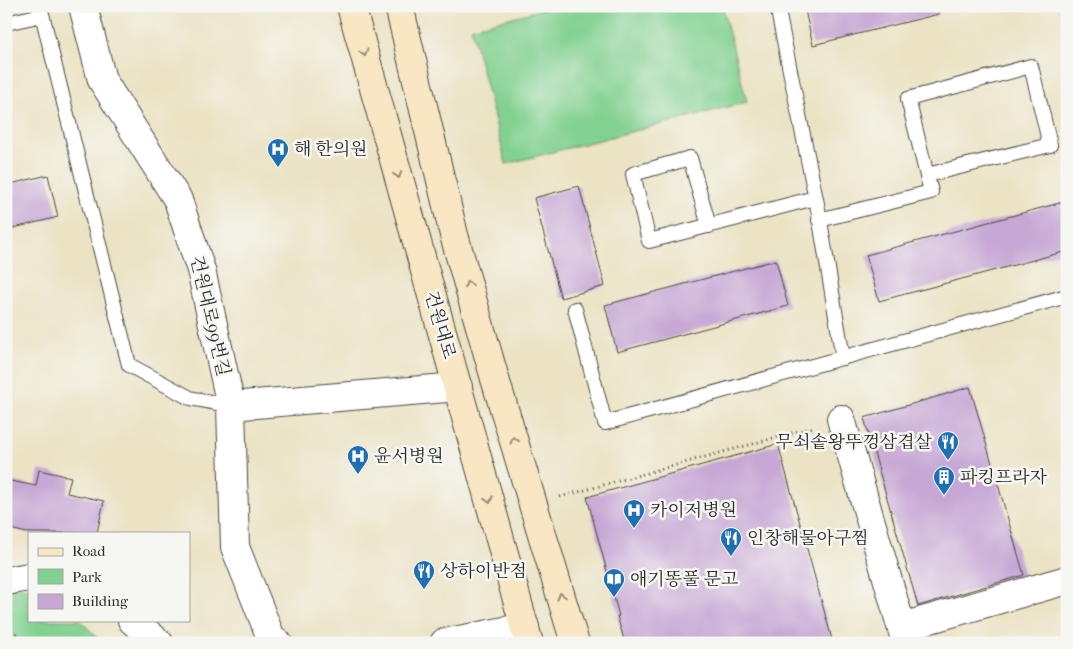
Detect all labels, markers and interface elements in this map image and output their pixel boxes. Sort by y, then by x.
one-way arrow [358,49,369,58]
hospital icon: 해 한의원 [266,137,290,168]
place label: 해 한의원 [294,139,367,160]
one-way arrow [392,171,403,180]
street label: 건원대로99번길 [186,254,234,378]
one-way arrow [464,281,474,289]
street label: 건원대로 [420,289,460,361]
restaurant icon: 무쇠솥왕뚜껑삼겹살 [936,430,960,461]
place label: 무쇠솥왕뚜껑삼겹살 [776,432,933,453]
one-way arrow [510,437,520,445]
hospital icon: 윤서병원 [346,444,370,475]
place label: 윤서병원 [374,446,444,467]
building icon: 파킹프라자 [932,465,956,496]
place label: 파킹프라자 [960,467,1048,488]
one-way arrow [484,495,494,504]
hospital icon: 카이저병원 [622,498,646,529]
place label: 카이저병원 [650,500,737,521]
restaurant icon: 인창해물아구찜 [719,526,743,557]
place label: 인창해물아구찜 [747,528,869,549]
legend [28,532,190,622]
text: Road [72,542,106,560]
restaurant icon: 상하이반점 [412,559,436,590]
place label: 상하이반점 [440,561,527,582]
library icon: 애기똥풀 문고 [602,567,626,598]
text: Park [72,568,102,586]
place label: 애기똥풀 문고 [630,569,739,590]
text: Building [72,592,129,610]
one-way arrow [556,592,567,600]

